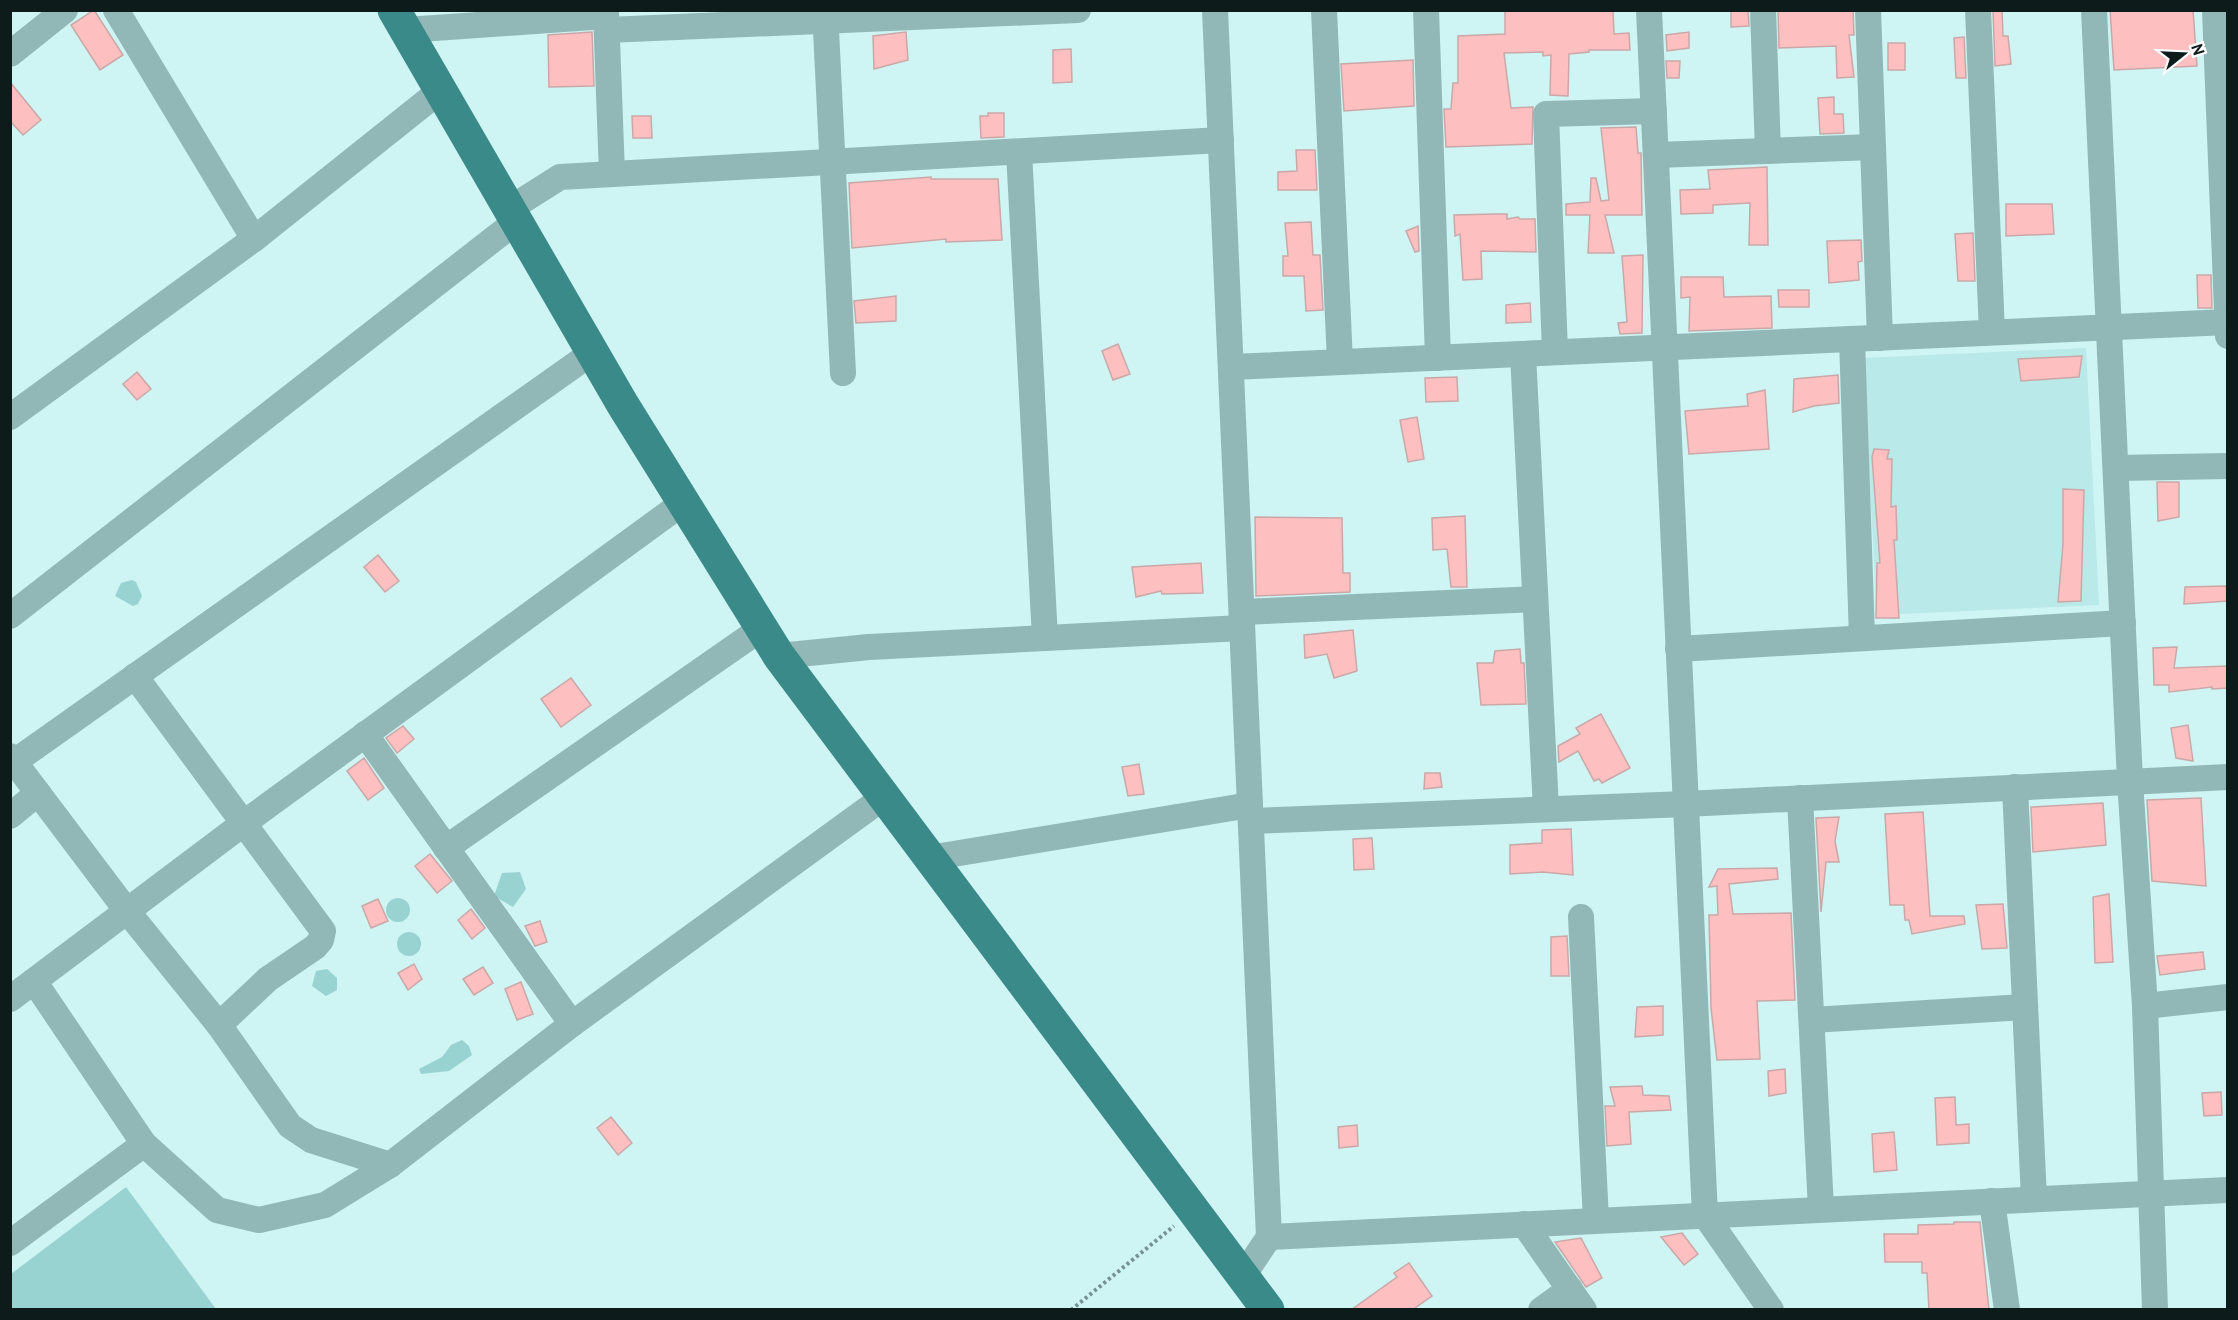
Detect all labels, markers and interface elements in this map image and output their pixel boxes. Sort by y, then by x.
north arrow [2154,24,2214,84]
text: N [2187,41,2209,57]

